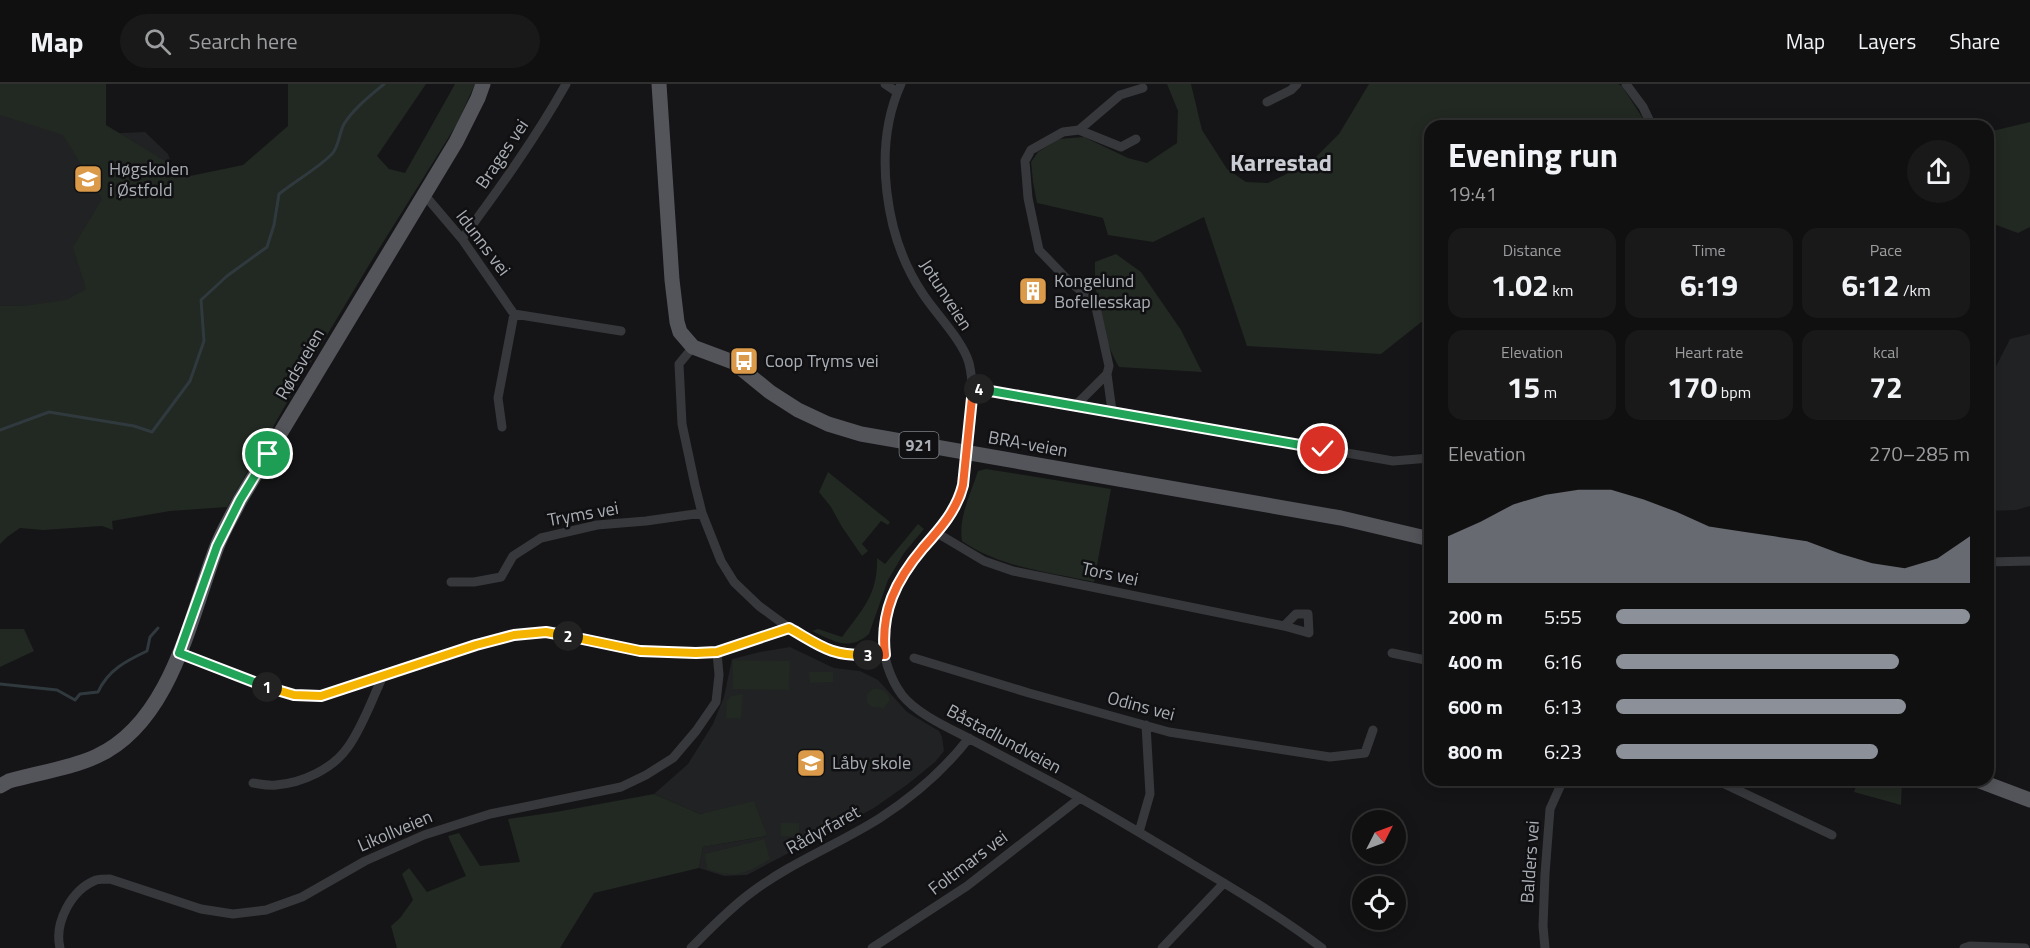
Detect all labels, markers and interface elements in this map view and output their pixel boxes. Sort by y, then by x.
search box [120,14,540,68]
text: Map [30,20,84,63]
text: Search here [189,24,298,58]
icon: search [141,25,174,58]
text: Map [1786,25,1825,57]
text: Layers [1858,25,1916,57]
text: Share [1949,25,2000,57]
street label: Brages vei [468,114,535,194]
text: Evening run [1448,130,1618,180]
button: share [1907,140,1970,203]
district label: Karrestad [1230,144,1332,180]
place label: Høgskolen i Østfold [109,155,189,203]
school or university icon: Høgskolen i Østfold [72,163,104,195]
text: 19:41 [1448,178,1497,209]
street label: Idunns vei [450,204,517,281]
text: Distance [1503,238,1561,262]
text: Time [1692,238,1726,262]
text: Pace [1870,238,1902,262]
street label: Jotunveien [913,254,980,336]
text: 1.02 [1491,262,1549,308]
text: 6:19 [1680,262,1738,308]
text: 6:12 [1841,262,1899,308]
place label: Kongelund Bofellesskap [1054,267,1151,315]
building icon: Kongelund Bofellesskap [1017,275,1049,307]
text: km [1549,278,1573,302]
text: /km [1899,278,1931,302]
street label: Rødsveien [268,323,331,404]
text: Elevation [1501,340,1563,364]
text: Heart rate [1675,340,1743,364]
text: kcal [1873,340,1899,364]
bus stop icon: Coop Tryms vei [728,345,760,377]
place label: Coop Tryms vei [765,347,879,374]
text: 15 [1507,364,1540,410]
text: 170 [1667,364,1717,410]
text: 72 [1869,364,1903,410]
pin: 4 [964,374,994,404]
text: 4 [975,377,983,401]
text: m [1540,380,1557,404]
text: bpm [1717,380,1751,404]
street label: BRA-veien [986,423,1070,464]
pin [1297,423,1348,474]
pin [242,428,293,479]
road number: 921 [900,432,938,458]
icon: check [1306,432,1339,465]
icon: arrive [251,437,284,470]
text: Elevation [1448,438,1526,469]
text: 270–285 m [1869,438,1970,469]
street label: Tryms vei [545,494,621,533]
street label: Tors vei [1079,554,1141,593]
text: 200 m [1448,601,1503,632]
text: 5:55 [1544,601,1582,632]
pin: 2 [553,621,583,651]
text: 2 [564,624,572,648]
pin: 3 [853,640,883,670]
text: 3 [864,643,872,667]
text: 400 m [1448,646,1503,677]
text: 6:16 [1544,646,1582,677]
pin: 1 [252,672,282,702]
text: 1 [263,675,271,699]
street label: Odins vei [1104,684,1178,727]
text: 600 m [1448,691,1503,722]
text: 6:13 [1544,691,1582,722]
street label: Båstadlundveien [942,697,1066,780]
text: 800 m [1448,736,1503,767]
text: 6:23 [1544,736,1582,767]
school or university icon: Låby skole [795,747,827,779]
place label: Låby skole [832,749,911,776]
street label: Rådyrfaret [781,798,865,861]
street label: Likollveien [353,803,436,858]
north arrow [1352,810,1406,864]
map controls [1352,810,1406,930]
street label: Balders vei [1513,820,1546,904]
street label: Foltmars vei [922,824,1013,901]
button: locate [1352,876,1406,930]

